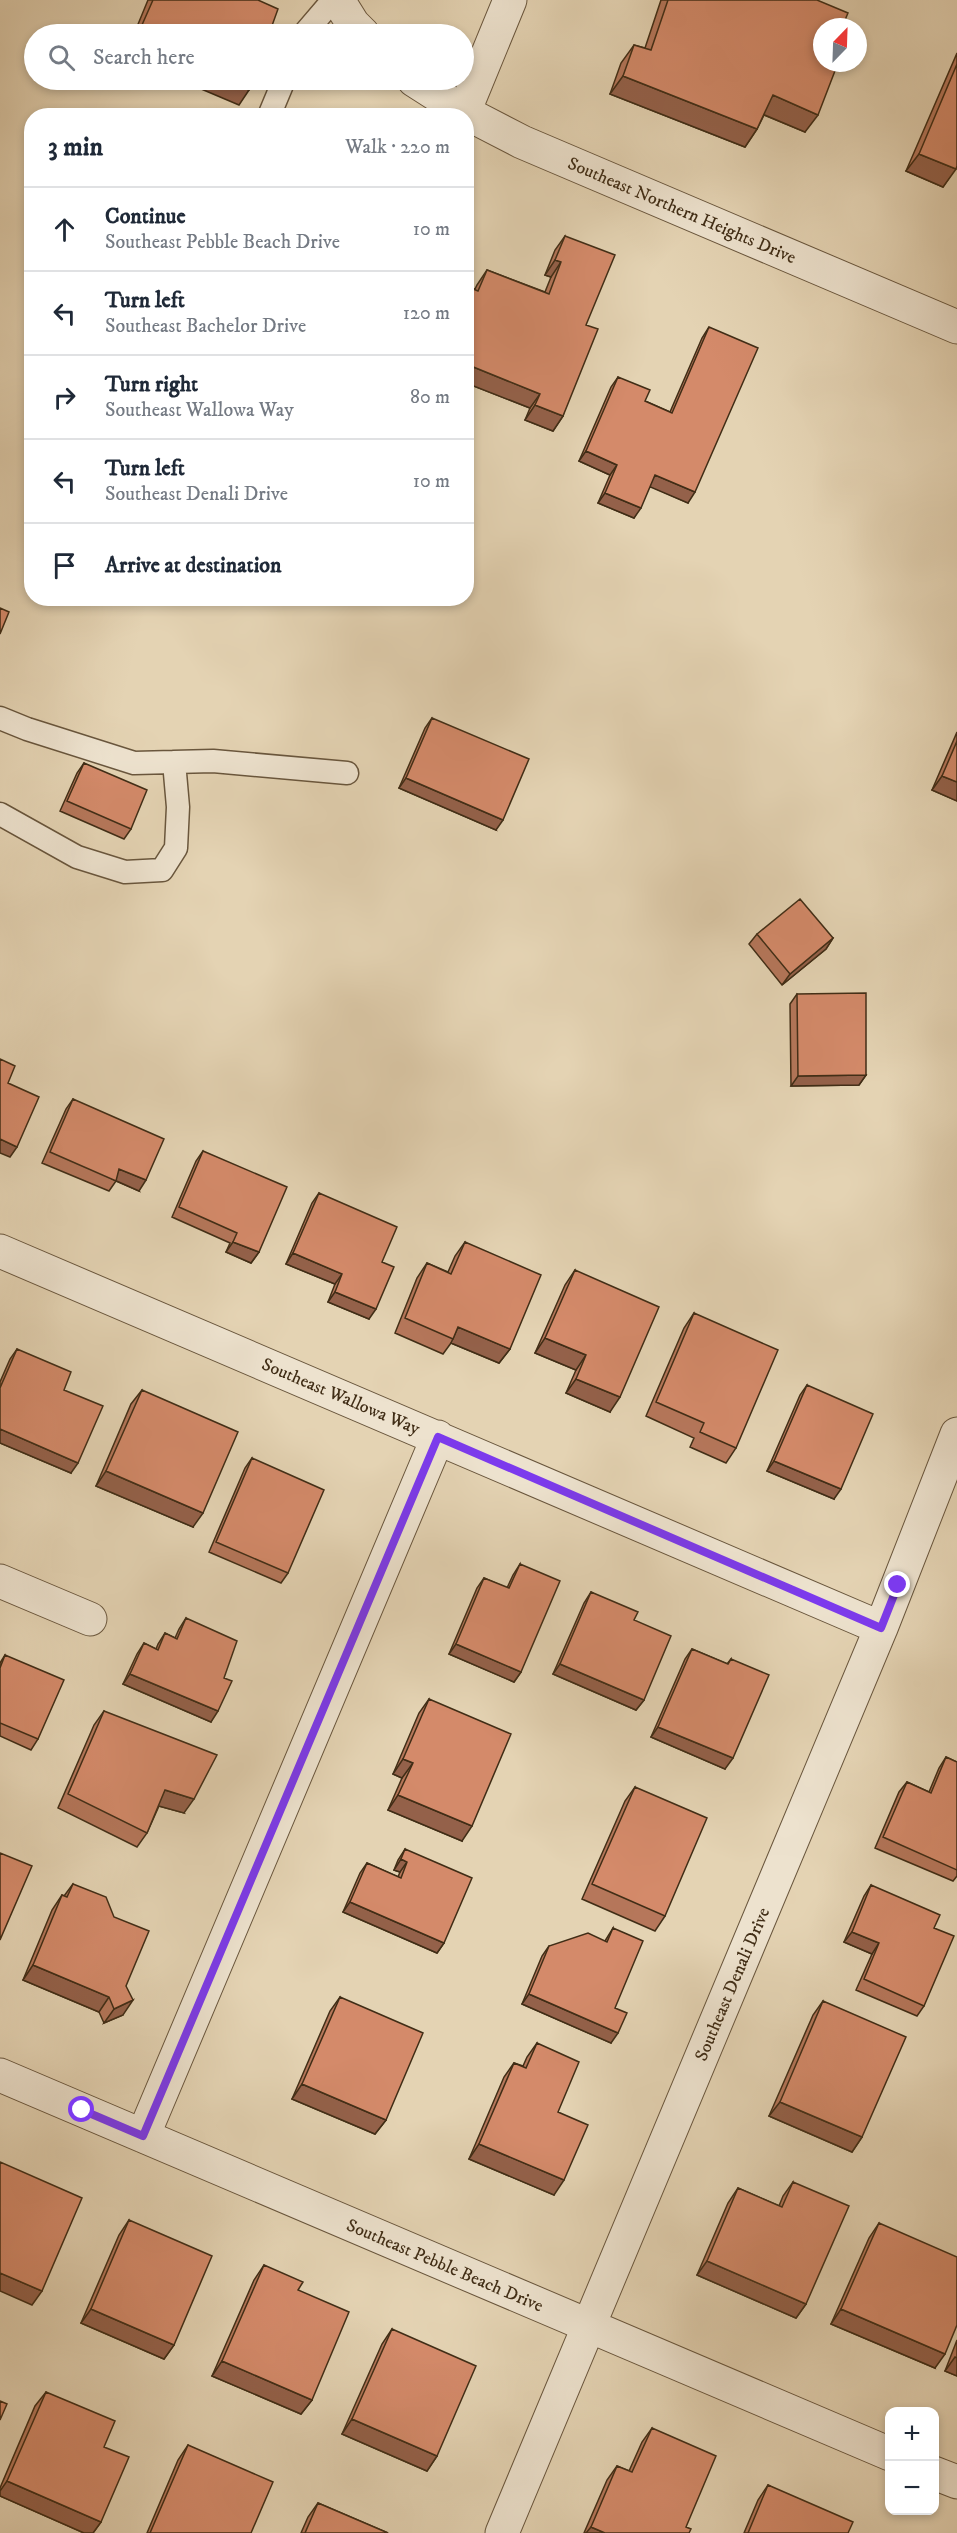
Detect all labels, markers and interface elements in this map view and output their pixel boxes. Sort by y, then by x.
north arrow [813,18,867,72]
search box [24,24,474,90]
icon: search [45,41,78,74]
text: Search here [93,44,195,71]
text: 3 min [48,131,103,164]
text: Walk · 220 m [345,135,450,160]
street label: Southeast Northern Heights Drive [564,153,799,269]
text: Continue [105,203,186,230]
icon: ahead [48,213,81,246]
text: 10 m [413,217,450,242]
text: Southeast Pebble Beach Drive [105,230,340,255]
text: Turn left [105,287,185,314]
icon: left [48,297,81,330]
text: 120 m [403,301,450,326]
text: Southeast Bachelor Drive [105,314,306,339]
text: Turn right [105,371,198,398]
icon: right [48,381,81,414]
text: 80 m [410,385,450,410]
text: Southeast Wallowa Way [105,398,294,423]
text: Turn left [105,455,185,482]
icon: left [48,465,81,498]
text: 10 m [413,469,450,494]
text: Southeast Denali Drive [105,482,288,507]
icon: arrive [48,549,81,582]
text: Arrive at destination [105,552,282,579]
street label: Southeast Wallowa Way [258,1354,423,1440]
route end [884,1571,910,1597]
street label: Southeast Denali Drive [691,1904,775,2064]
route start [68,2096,94,2122]
street label: Southeast Pebble Beach Drive [343,2214,546,2317]
map controls [885,2407,939,2515]
button: + [885,2407,939,2461]
button: − [885,2461,939,2515]

